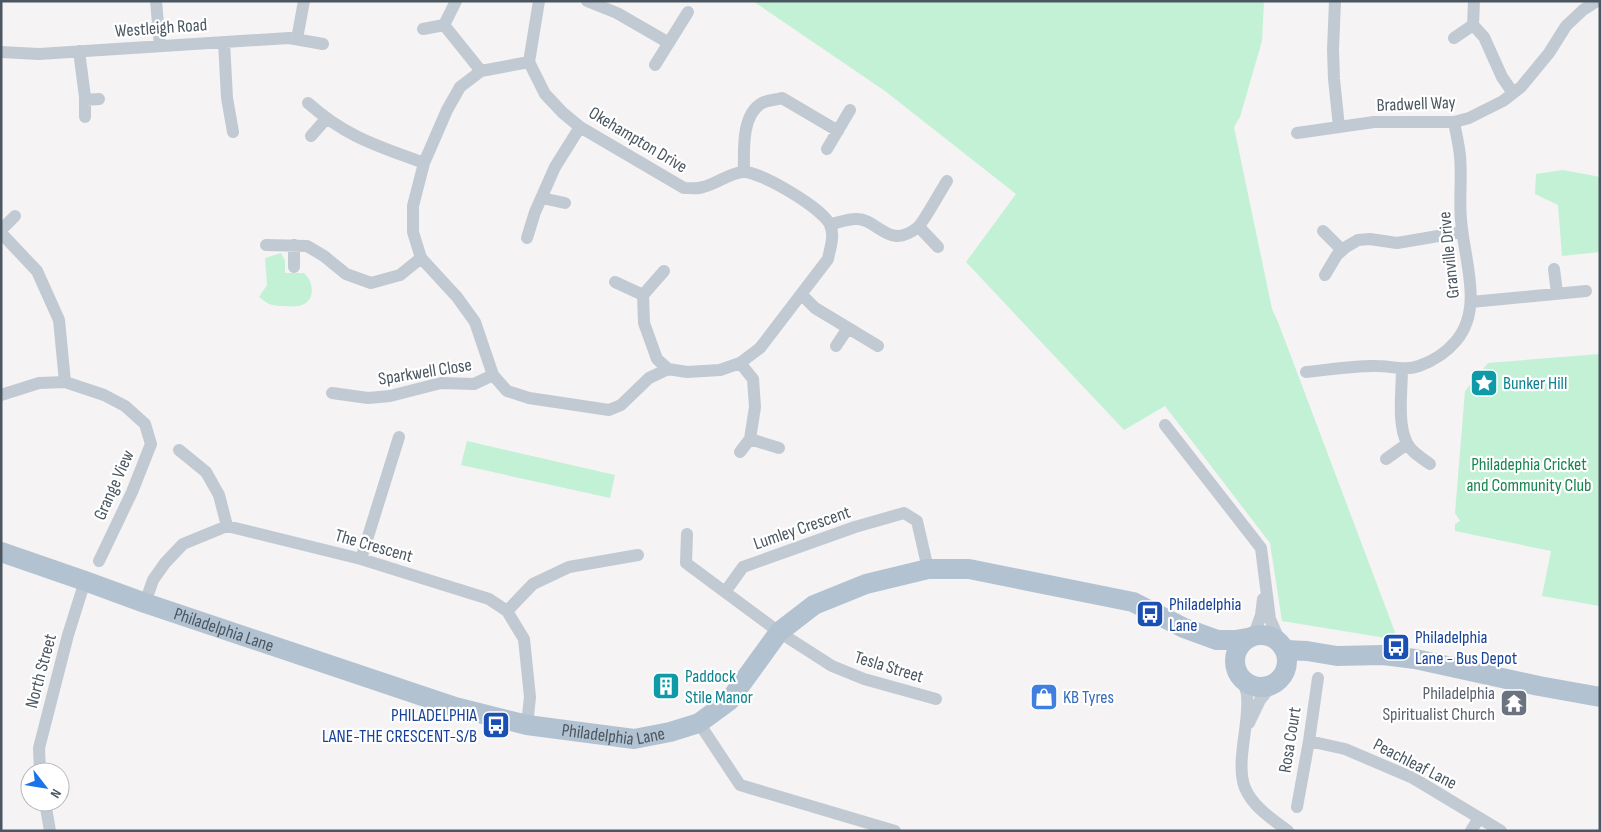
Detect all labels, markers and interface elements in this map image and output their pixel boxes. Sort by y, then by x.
street label: Westleigh Road [114,14,208,42]
street label: Bradwell Way [1376,92,1456,116]
street label: Okehampton Drive [585,102,691,178]
street label: Granville Drive [1434,211,1464,299]
street label: Sparkwell Close [377,354,473,390]
place icon: Bunker Hill [1469,368,1499,398]
place label: Bunker Hill [1503,373,1567,394]
street label: Grange View [89,447,139,523]
park label: Philadephia Cricket and Community Club [1466,454,1592,496]
street label: Lumley Crescent [751,501,854,554]
street label: The Crescent [333,525,416,567]
place label: Philadelphia Lane [1169,594,1242,636]
bus stop icon: Philadelphia Lane [1135,599,1165,629]
street label: Philadelphia Lane [171,603,277,656]
place label: Philadelphia Lane - Bus Depot [1415,627,1518,669]
street label: North Street [21,631,61,710]
bus stop icon: Philadelphia Lane - Bus Depot [1381,632,1411,662]
street label: Tesla Street [852,647,926,688]
place label: Paddock Stile Manor [685,666,753,708]
building icon: Paddock Stile Manor [651,671,681,701]
shop icon: KB Tyres [1029,682,1059,712]
place label: Philadelphia Spiritualist Church [1382,683,1495,725]
place label: KB Tyres [1063,687,1114,708]
temple icon: Philadelphia Spiritualist Church [1499,688,1529,718]
place label: PHILADELPHIA LANE-THE CRESCENT-S/B [322,705,477,747]
street label: Rosa Court [1274,705,1306,774]
bus stop icon: PHILADELPHIA LANE-THE CRESCENT-S/B [481,710,511,740]
street label: Philadelphia Lane [560,719,667,749]
street label: Peachleaf Lane [1370,734,1460,794]
north arrow [20,762,70,812]
text: N [47,786,65,801]

